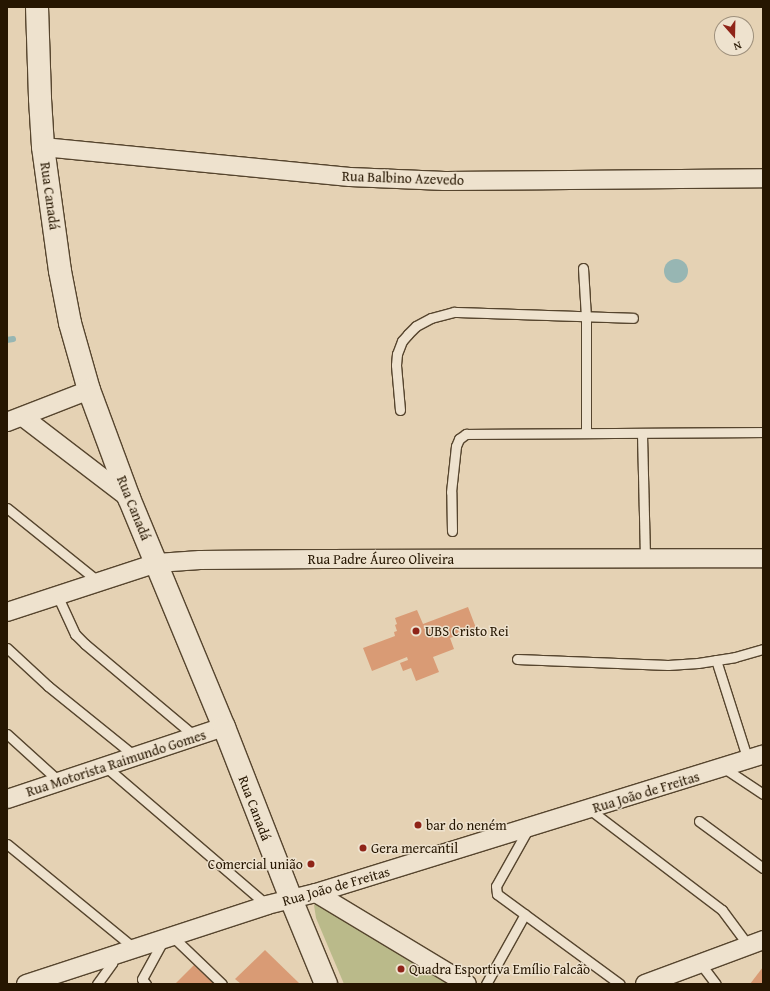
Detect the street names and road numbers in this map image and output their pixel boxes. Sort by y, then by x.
street label: Rua Canadá [37,161,63,231]
street label: Rua Balbino Azevedo [342,167,464,189]
street label: Rua Canadá [113,473,155,543]
street label: Rua Padre Áureo Oliveira [308,551,454,567]
street label: Rua Motorista Raimundo Gomes [24,726,208,800]
street label: Rua João de Freitas [591,768,701,816]
street label: Rua Canadá [235,773,275,843]
street label: Rua João de Freitas [280,863,392,909]

